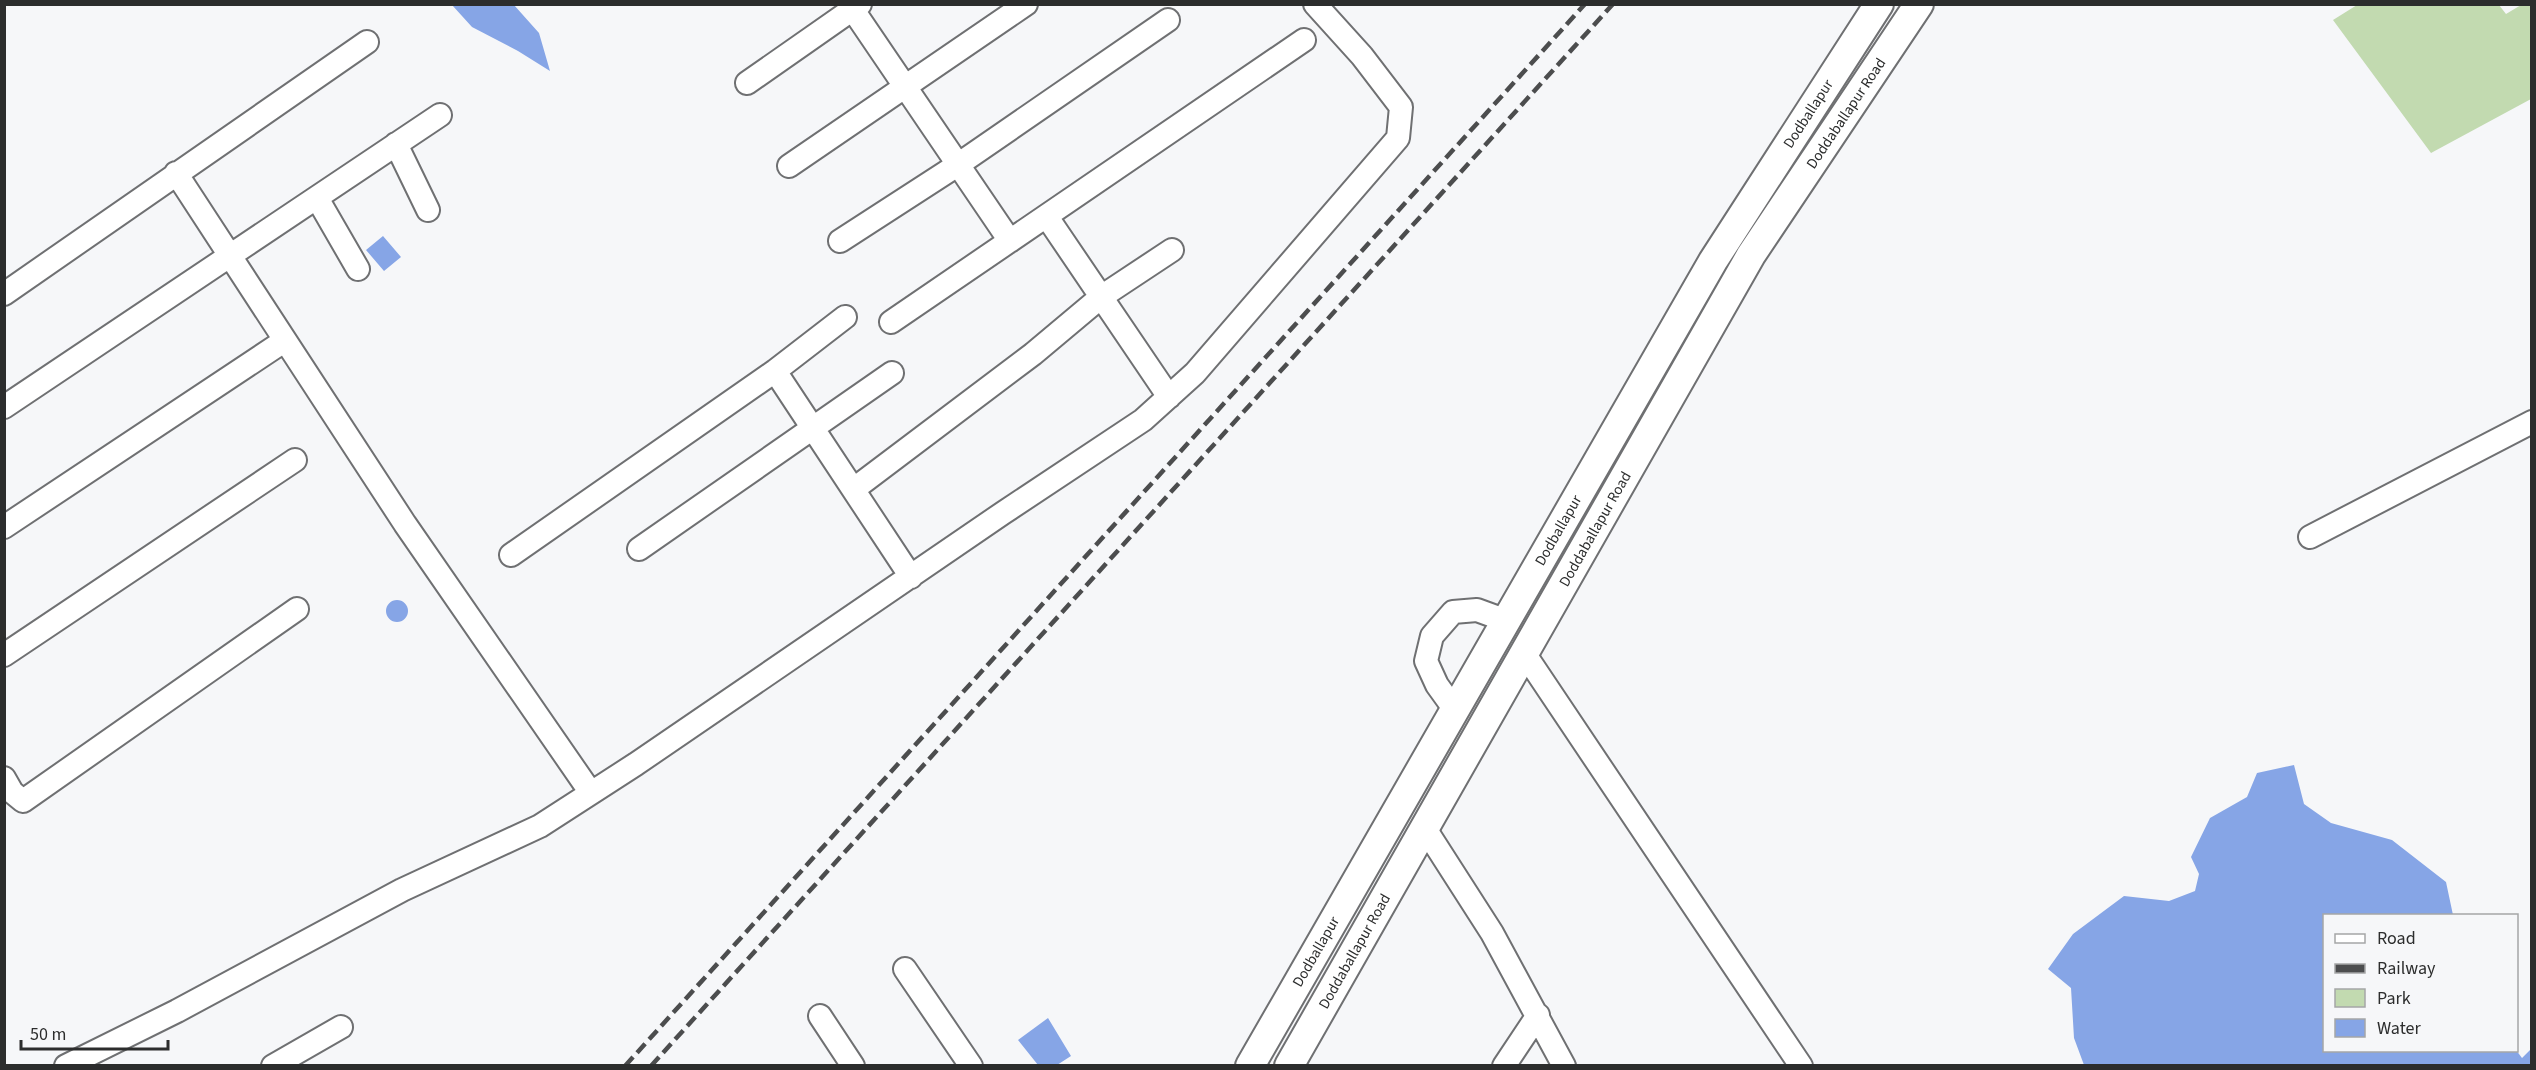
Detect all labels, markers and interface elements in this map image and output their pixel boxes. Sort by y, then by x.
street label: Doddaballapur Road [1801,54,1891,173]
street label: Dodballapur [1778,74,1839,152]
street label: Doddaballapur Road [1554,468,1636,590]
street label: Dodballapur [1529,490,1587,569]
street label: Doddaballapur Road [1313,890,1395,1013]
street label: Dodballapur [1287,912,1345,991]
legend [2323,914,2518,1052]
text: Road [2377,926,2416,951]
text: Railway [2377,956,2436,981]
text: Park [2377,986,2411,1011]
scale bar [21,1013,168,1051]
text: Water [2377,1016,2421,1041]
text: 50 m [30,1022,66,1047]

